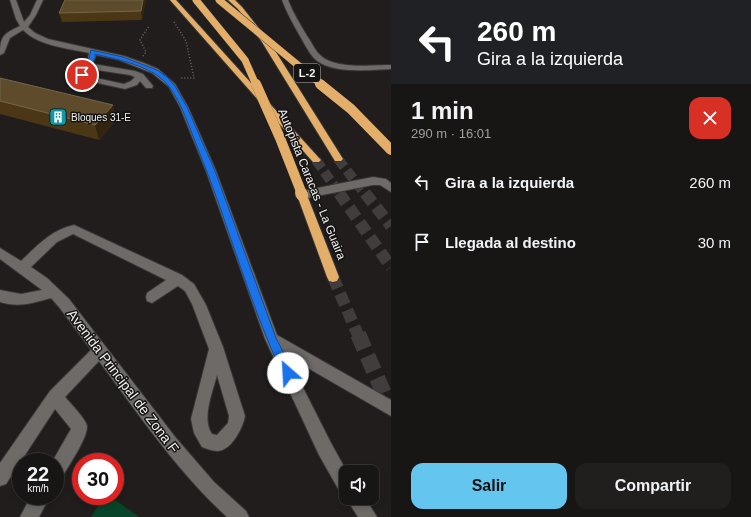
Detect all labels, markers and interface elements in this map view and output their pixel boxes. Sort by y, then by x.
icon: left [411,16,463,68]
text: 260 m [477,16,556,47]
text: Gira a la izquierda [477,49,623,69]
pin [65,58,99,92]
icon: arrive [71,64,93,86]
road number: L-2 [294,64,320,82]
text: 1 min [411,97,474,124]
button: close [689,97,731,139]
building icon: Bloques 31-E [48,107,68,127]
street label: Autopista Caracas - La Guaira [275,107,349,262]
place label: Bloques 31-E [71,112,131,123]
text: 290 m · 16:01 [411,126,491,141]
icon: left [411,171,433,193]
text: Gira a la izquierda [445,174,574,191]
text: 260 m [689,174,731,191]
icon: arrive [411,231,433,253]
text: Llegada al destino [445,234,576,251]
text: 30 m [698,234,731,251]
street label: Avenida Principal de Zona F [64,306,182,456]
position arrow [267,352,309,394]
speed limit sign: 30 [72,453,124,505]
text: 22 [27,463,49,485]
button: Salir [411,463,567,509]
button: Compartir [575,463,731,509]
map controls [339,465,379,505]
button: sound [339,465,379,505]
text: km/h [27,483,49,494]

